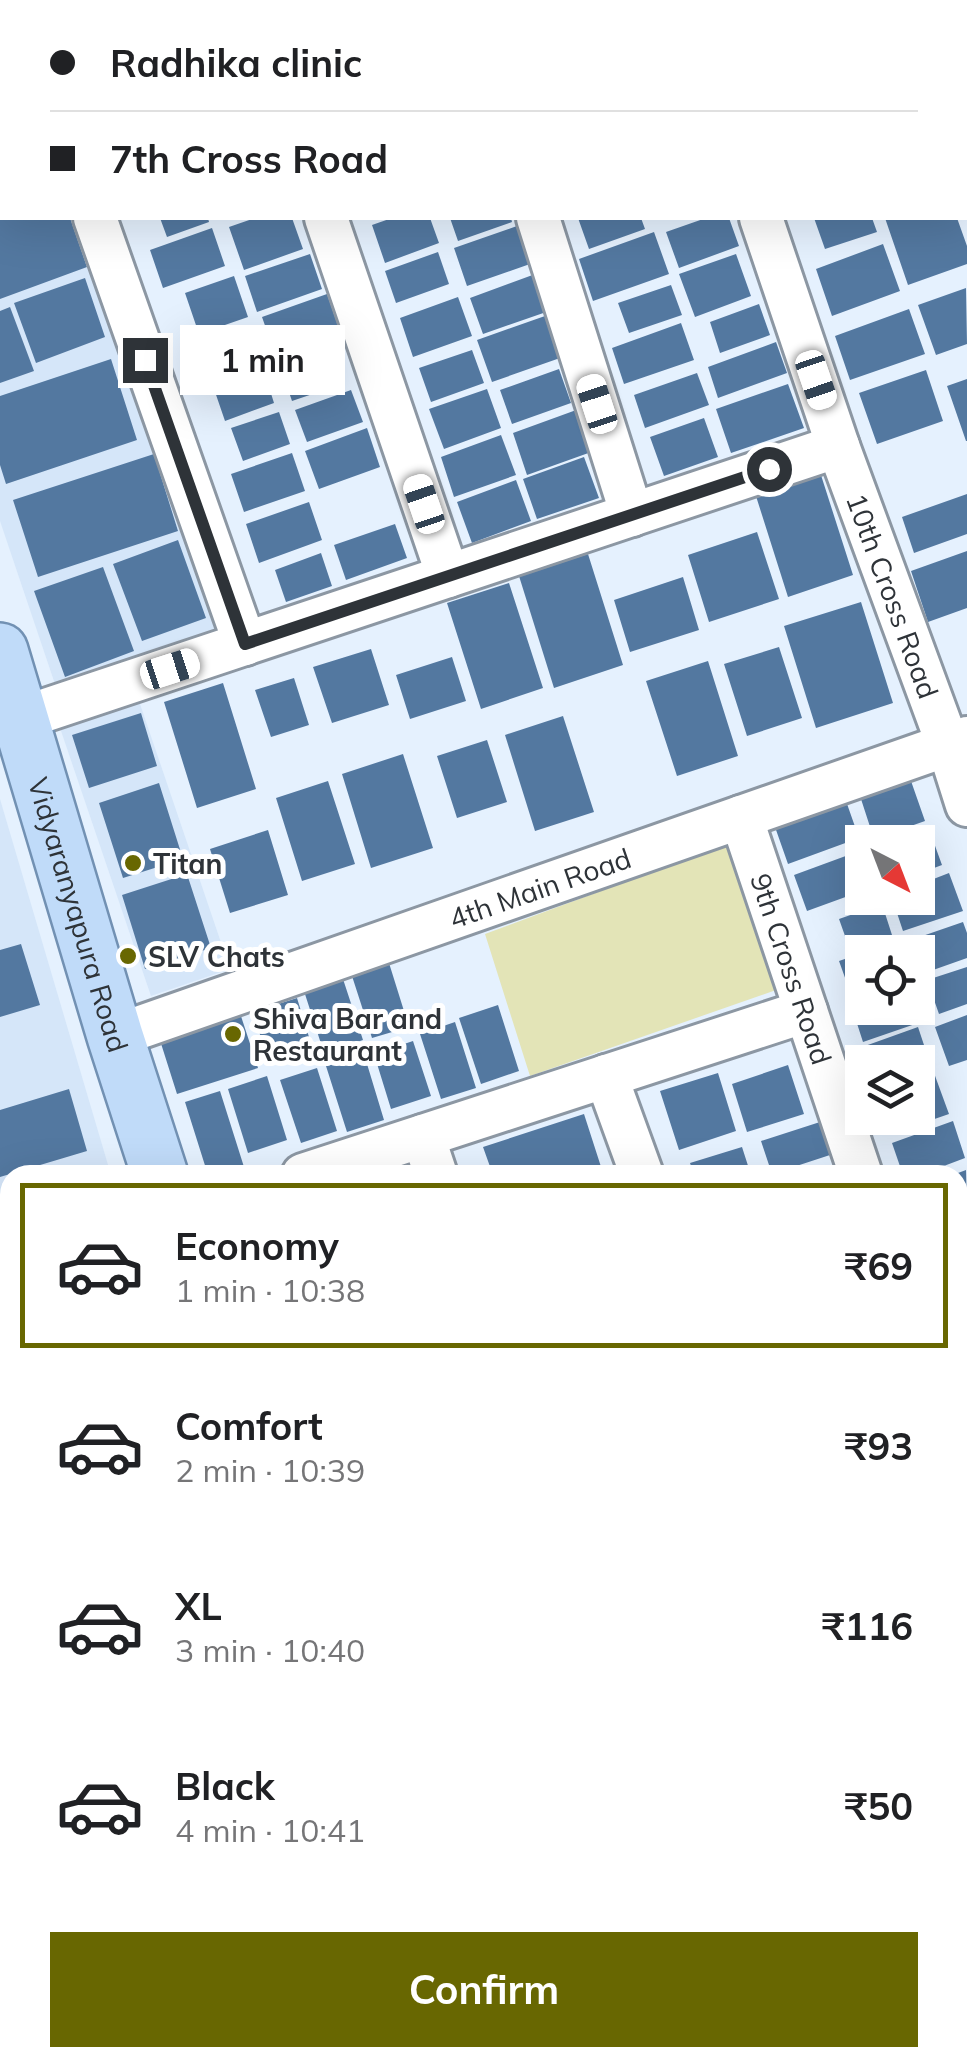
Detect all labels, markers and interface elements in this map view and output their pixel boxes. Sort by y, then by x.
text: Radhika clinic [110,39,362,87]
text: 7th Cross Road [110,135,388,183]
callout: 1 min [180,325,345,395]
route end [123,338,168,383]
text: 1 min [220,340,305,380]
car [792,347,840,413]
car [573,371,621,437]
route start [747,447,792,492]
car [400,471,448,537]
street label: 10th Cross Road [839,488,947,703]
car [137,645,203,693]
street label: Vidyaranyapura Road [21,773,136,1056]
north arrow [845,825,935,915]
map controls [845,825,935,1135]
street label: 4th Main Road [444,839,635,935]
place label: Titan [153,846,223,881]
marker: Titan [122,852,144,874]
street label: 9th Cross Road [744,869,840,1069]
button: locate [845,935,935,1025]
place label: SLV Chats [148,939,285,974]
marker: SLV Chats [117,945,139,967]
place label: Shiva Bar and Restaurant [253,1001,442,1068]
marker: Shiva Bar and Restaurant [222,1023,244,1045]
button: layers [845,1045,935,1135]
icon: car [55,1221,145,1311]
text: Economy [175,1222,339,1270]
text: ₹69 [845,1242,913,1290]
text: 1 min · 10:38 [175,1270,365,1310]
icon: car [55,1401,145,1491]
text: Comfort [175,1402,323,1450]
text: ₹93 [845,1422,913,1470]
text: 2 min · 10:39 [175,1450,365,1490]
icon: car [55,1581,145,1671]
text: XL [175,1582,222,1630]
text: ₹116 [822,1602,913,1650]
text: 3 min · 10:40 [175,1630,365,1670]
icon: car [55,1761,145,1851]
text: Black [175,1762,275,1810]
text: ₹50 [845,1782,913,1830]
text: 4 min · 10:41 [175,1810,365,1850]
button: Confirm [50,1932,918,2047]

